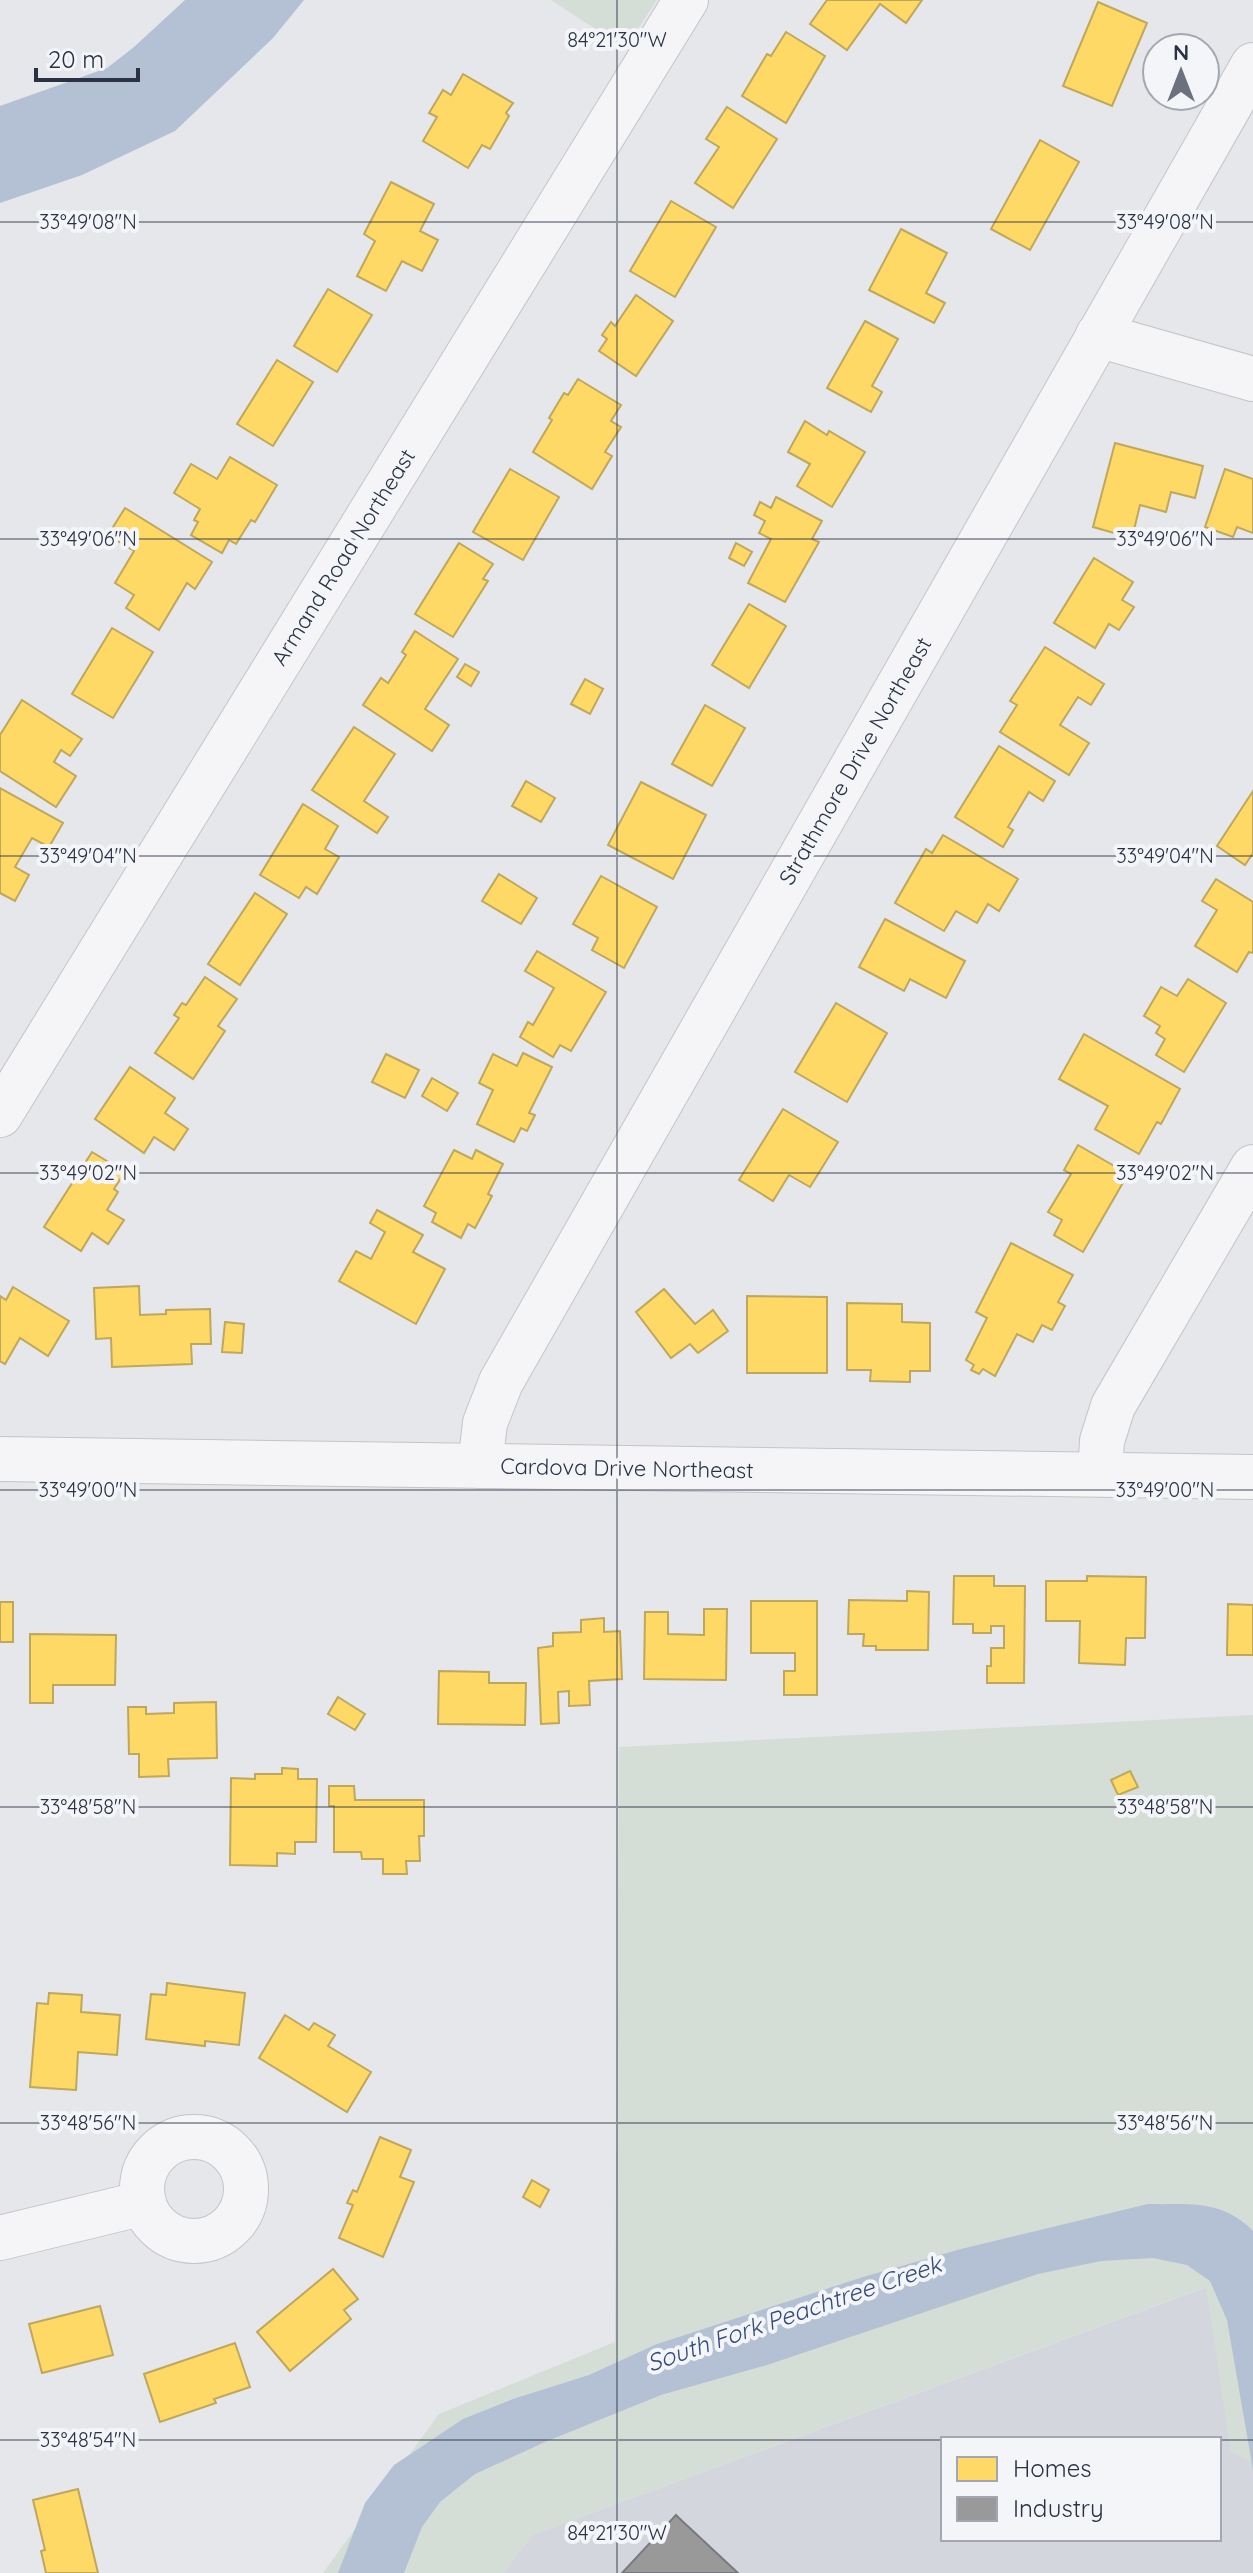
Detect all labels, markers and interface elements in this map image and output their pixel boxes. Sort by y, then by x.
text: 84°21'30"W [567,27,667,52]
scale bar [36,32,138,82]
north arrow [1141,32,1221,112]
text: N [1173,38,1189,66]
text: 20 m [48,44,104,74]
text: 33°49'08"N [39,209,137,234]
text: 33°49'08"N [1116,209,1214,234]
street label: Armand Road Northeast [265,444,421,670]
text: 33°49'06"N [39,526,137,551]
text: 33°49'06"N [1116,526,1214,551]
street label: Strathmore Drive Northeast [773,632,937,890]
text: 33°49'04"N [39,843,137,868]
text: 33°49'04"N [1116,843,1214,868]
text: 33°49'02"N [39,1160,137,1185]
text: 33°49'02"N [1116,1160,1214,1185]
street label: Cardova Drive Northeast [500,1452,754,1484]
text: 33°49'00"N [39,1477,137,1502]
text: 33°49'00"N [1116,1477,1214,1502]
text: 33°48'58"N [40,1794,136,1819]
text: 33°48'58"N [1117,1794,1213,1819]
text: 33°48'56"N [40,2110,136,2135]
text: 33°48'56"N [1117,2110,1213,2135]
water label: South Fork Peachtree Creek [643,2248,947,2378]
text: 33°48'54"N [40,2427,136,2452]
legend [941,2437,1221,2541]
text: Homes [1013,2453,1091,2483]
text: Industry [1013,2493,1104,2523]
text: 84°21'30"W [567,2520,667,2545]

